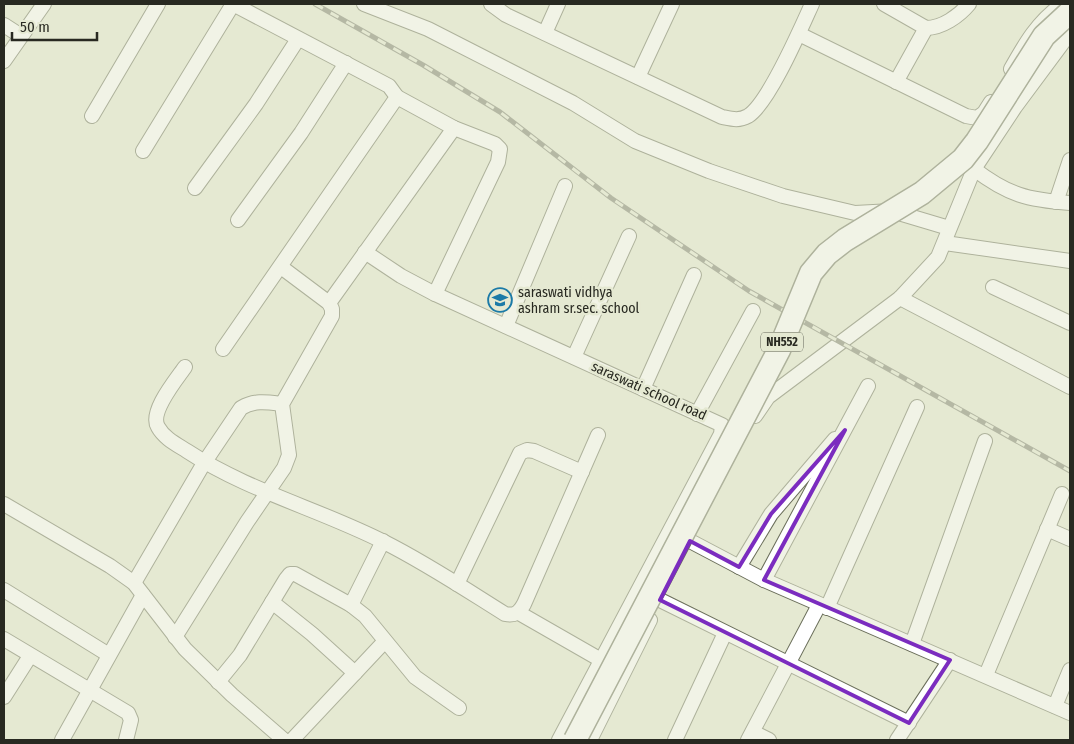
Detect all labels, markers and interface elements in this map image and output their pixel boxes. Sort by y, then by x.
scale bar [12,10,98,42]
text: 50 m [20,18,50,36]
place label: saraswati vidhya ashram sr.sec. school [518,284,640,317]
school or university icon: saraswati vidhya ashram sr.sec. school [487,287,513,313]
road number: NH552 [761,332,803,352]
street label: saraswati school road [589,358,709,424]

